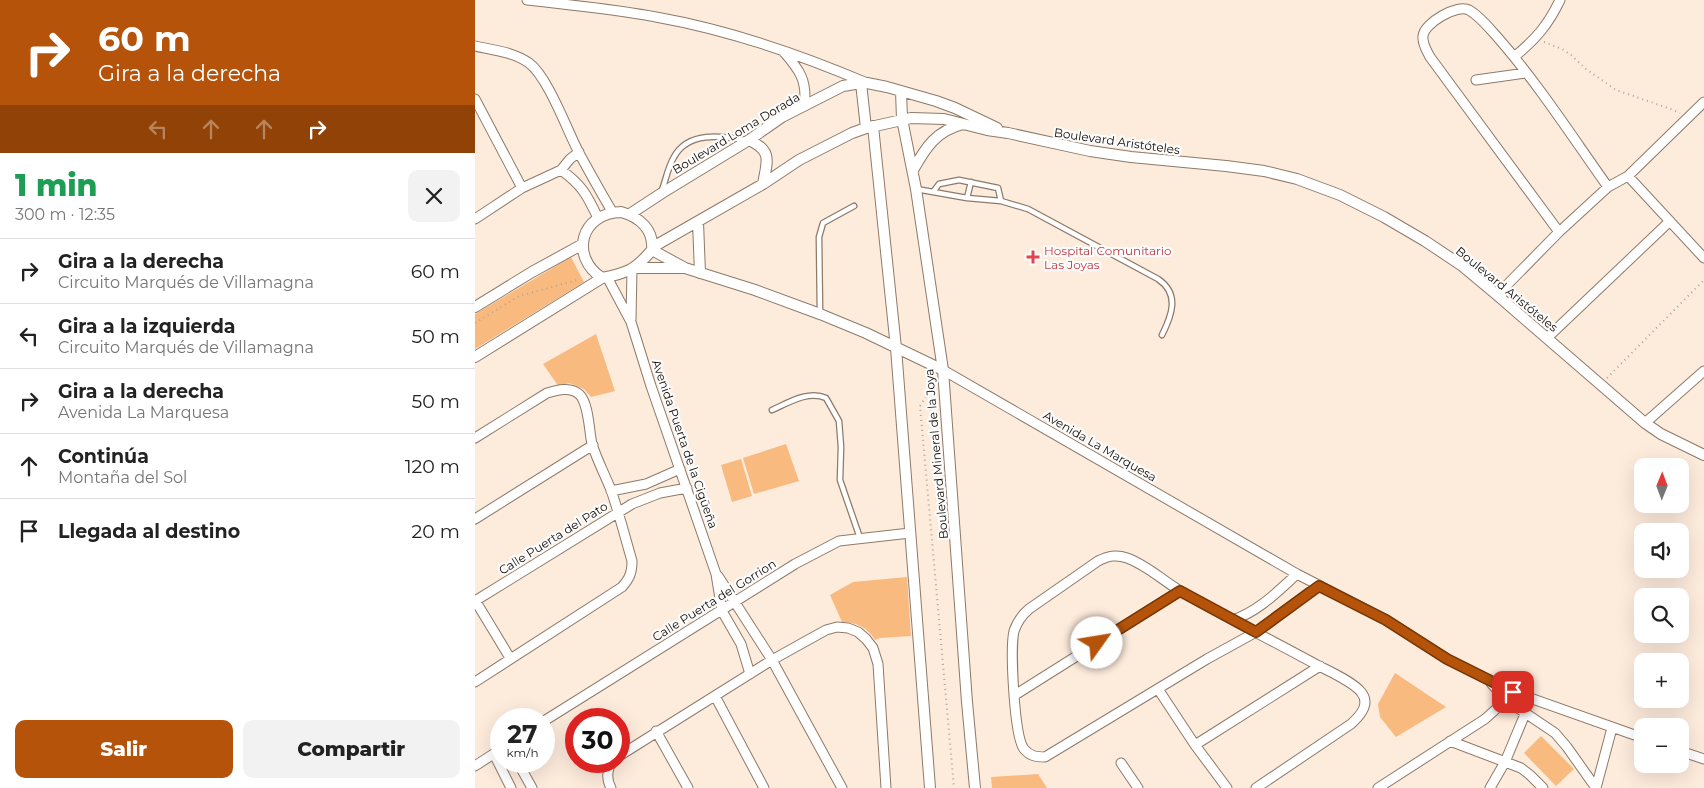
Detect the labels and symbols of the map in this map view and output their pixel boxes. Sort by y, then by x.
street label: Boulevard Loma Dorada [670,89,802,177]
street label: Boulevard Aristóteles [1053,125,1181,157]
place label: Hospital Comunitario Las Joyas [1044,243,1171,272]
street label: Boulevard Aristóteles [1453,243,1561,335]
marker: Hospital Comunitario Las Joyas [1026,250,1040,264]
street label: Avenida Puerta de la Cigüeña [649,358,721,530]
street label: Boulevard Mineral de la Joya [921,368,951,540]
street label: Avenida La Marquesa [1041,407,1159,485]
north arrow [1634,458,1689,512]
street label: Calle Puerta del Pato [496,498,610,578]
street label: Calle Puerta del Gorrion [649,556,779,644]
position arrow [1070,616,1122,668]
pin [1492,671,1534,713]
speed limit sign: 30 [565,708,630,773]

